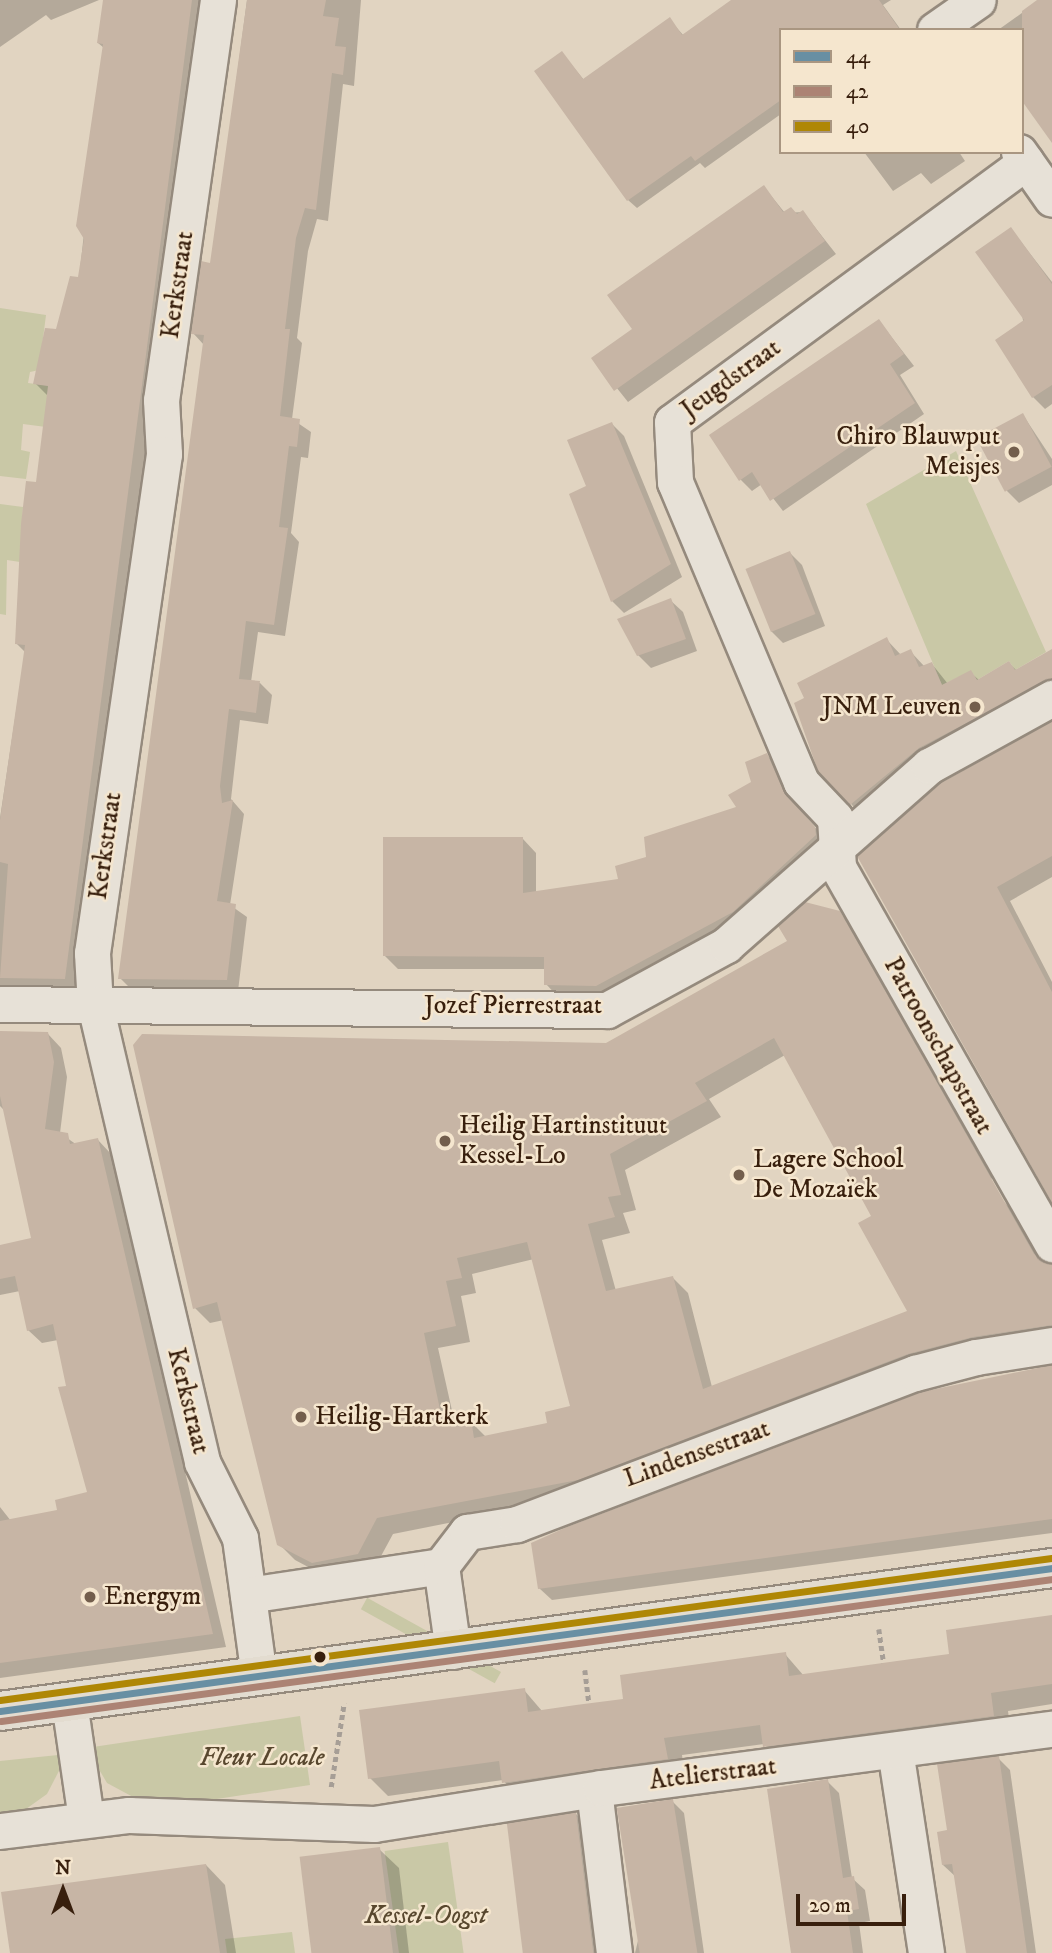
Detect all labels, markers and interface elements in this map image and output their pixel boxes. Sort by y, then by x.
legend [779,28,1024,154]
text: 44 [846,44,870,70]
text: 42 [846,79,868,105]
text: 40 [846,114,869,140]
street label: Kerkstraat [155,229,201,341]
street label: Jeugdstraat [675,332,787,426]
place label: Chiro Blauwput Meisjes [836,421,1000,482]
marker: Chiro Blauwput Meisjes [1006,444,1022,460]
place label: JNM Leuven [822,691,961,723]
marker: JNM Leuven [967,699,983,715]
street label: Kerkstraat [83,790,129,902]
street label: Patroonschapstraat [876,952,1000,1140]
street label: Jozef Pierrestraat [424,990,602,1022]
place label: Heilig Hartinstituut Kessel-Lo [459,1110,667,1172]
marker: Heilig Hartinstituut Kessel-Lo [437,1133,453,1149]
place label: Lagere School De Mozaïek [753,1144,904,1206]
marker: Lagere School De Mozaïek [731,1167,747,1183]
street label: Kerkstraat [160,1345,216,1457]
place label: Heilig-Hartkerk [315,1401,488,1433]
marker: Heilig-Hartkerk [293,1409,309,1425]
street label: Lindensestraat [620,1413,774,1495]
place label: Energym [104,1581,201,1613]
marker: Energym [82,1589,98,1605]
unlabelled marker [313,1650,327,1664]
park label: Fleur Locale [200,1742,324,1774]
street label: Atelierstraat [648,1751,778,1797]
north arrow [28,1855,98,1925]
text: N [55,1857,71,1880]
scale bar [800,1880,910,1924]
text: 20 m [809,1893,851,1919]
park label: Kessel-Oogst [365,1900,487,1932]

